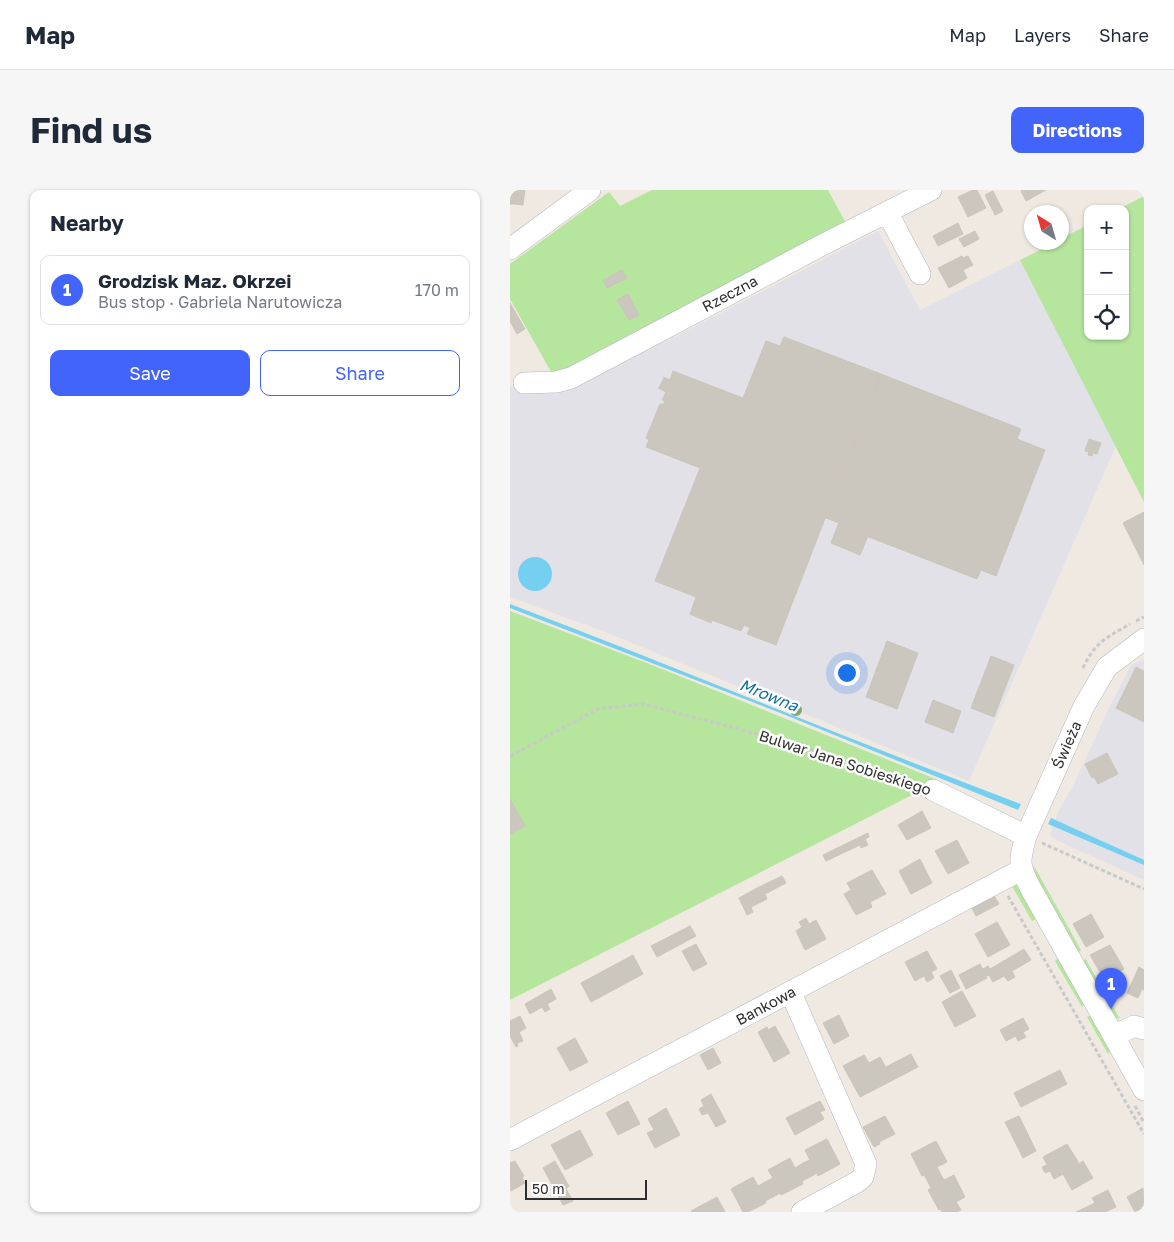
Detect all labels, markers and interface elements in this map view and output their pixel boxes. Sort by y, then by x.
text: Map [25,20,75,49]
text: Map [949,24,986,46]
text: Layers [1014,24,1071,46]
text: Share [1099,24,1149,46]
button: Directions [1011,107,1144,153]
text: Find us [30,109,152,151]
north arrow [1024,205,1069,250]
map controls [1084,205,1129,340]
button: + [1084,205,1129,250]
text: Nearby [50,210,124,236]
button: − [1084,250,1129,295]
text: Grodzisk Maz. Okrzei [98,269,292,292]
street label: Rzeczna [699,271,760,315]
text: 1 [63,280,71,300]
text: 170 m [415,280,459,300]
text: Bus stop · Gabriela Narutowicza [98,292,342,312]
button: locate [1084,295,1129,340]
button: Save [50,350,250,396]
button: Share [260,350,460,396]
your location [834,660,860,686]
water label: Mrowna [737,674,802,716]
street label: Świeża [1048,718,1085,771]
street label: Bulwar Jana Sobieskiego [757,726,934,798]
pin: 1 [1095,968,1127,1009]
street label: Bankowa [733,982,798,1028]
scale bar [525,1177,648,1200]
text: 50 m [532,1180,565,1197]

